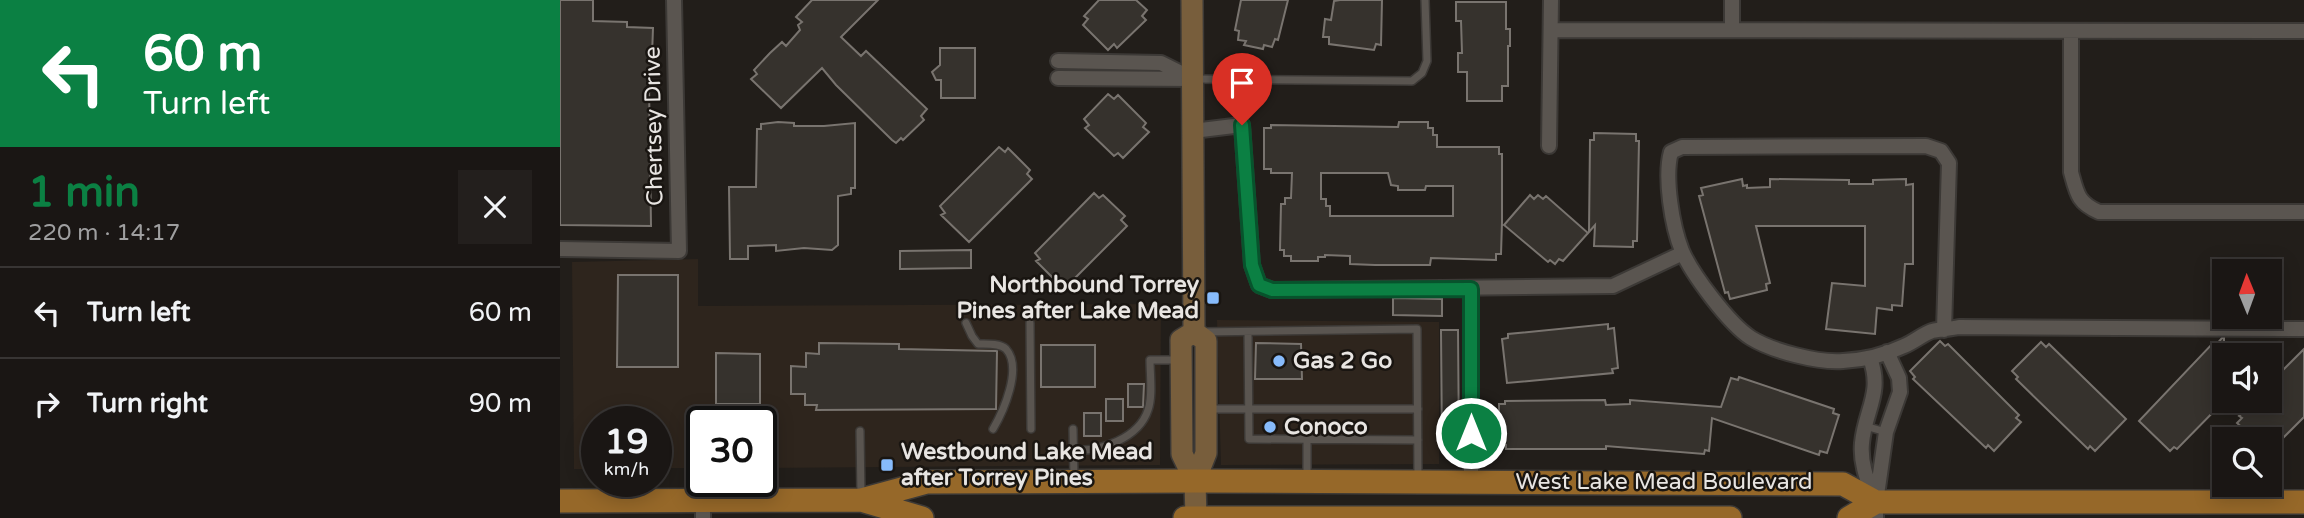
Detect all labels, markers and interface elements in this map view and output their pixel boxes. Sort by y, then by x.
text: 60 m [143,25,262,84]
icon: left [28,28,119,119]
street label: Chertsey Drive [639,46,669,206]
pin [1212,53,1272,125]
icon: arrive [1223,64,1261,102]
text: Turn left [143,85,270,123]
text: 1 min [28,167,140,218]
button: close [458,170,532,244]
text: 220 m · 14:17 [28,219,180,247]
north arrow [2212,259,2282,329]
map controls [2212,259,2282,497]
place label: Northbound Torrey Pines after Lake Mead [956,271,1200,325]
marker: Northbound Torrey Pines after Lake Mead [1205,290,1221,306]
icon: left [28,294,66,332]
text: Turn left [87,297,190,328]
text: 60 m [469,297,532,328]
button: sound [2212,343,2282,413]
place label: Gas 2 Go [1293,347,1392,375]
marker: Gas 2 Go [1271,353,1287,369]
icon: right [28,385,66,423]
text: Turn right [87,388,208,419]
text: 90 m [469,388,532,419]
position arrow [1434,396,1508,470]
speed limit sign: 30 [686,406,777,497]
place label: Conoco [1284,413,1368,441]
marker: Conoco [1262,419,1278,435]
text: 19 [605,421,648,463]
button: search [2212,427,2282,497]
place label: Westbound Lake Mead after Torrey Pines [901,438,1153,492]
marker: Westbound Lake Mead after Torrey Pines [879,457,895,473]
text: km/h [604,458,649,480]
street label: West Lake Mead Boulevard [1515,468,1813,496]

